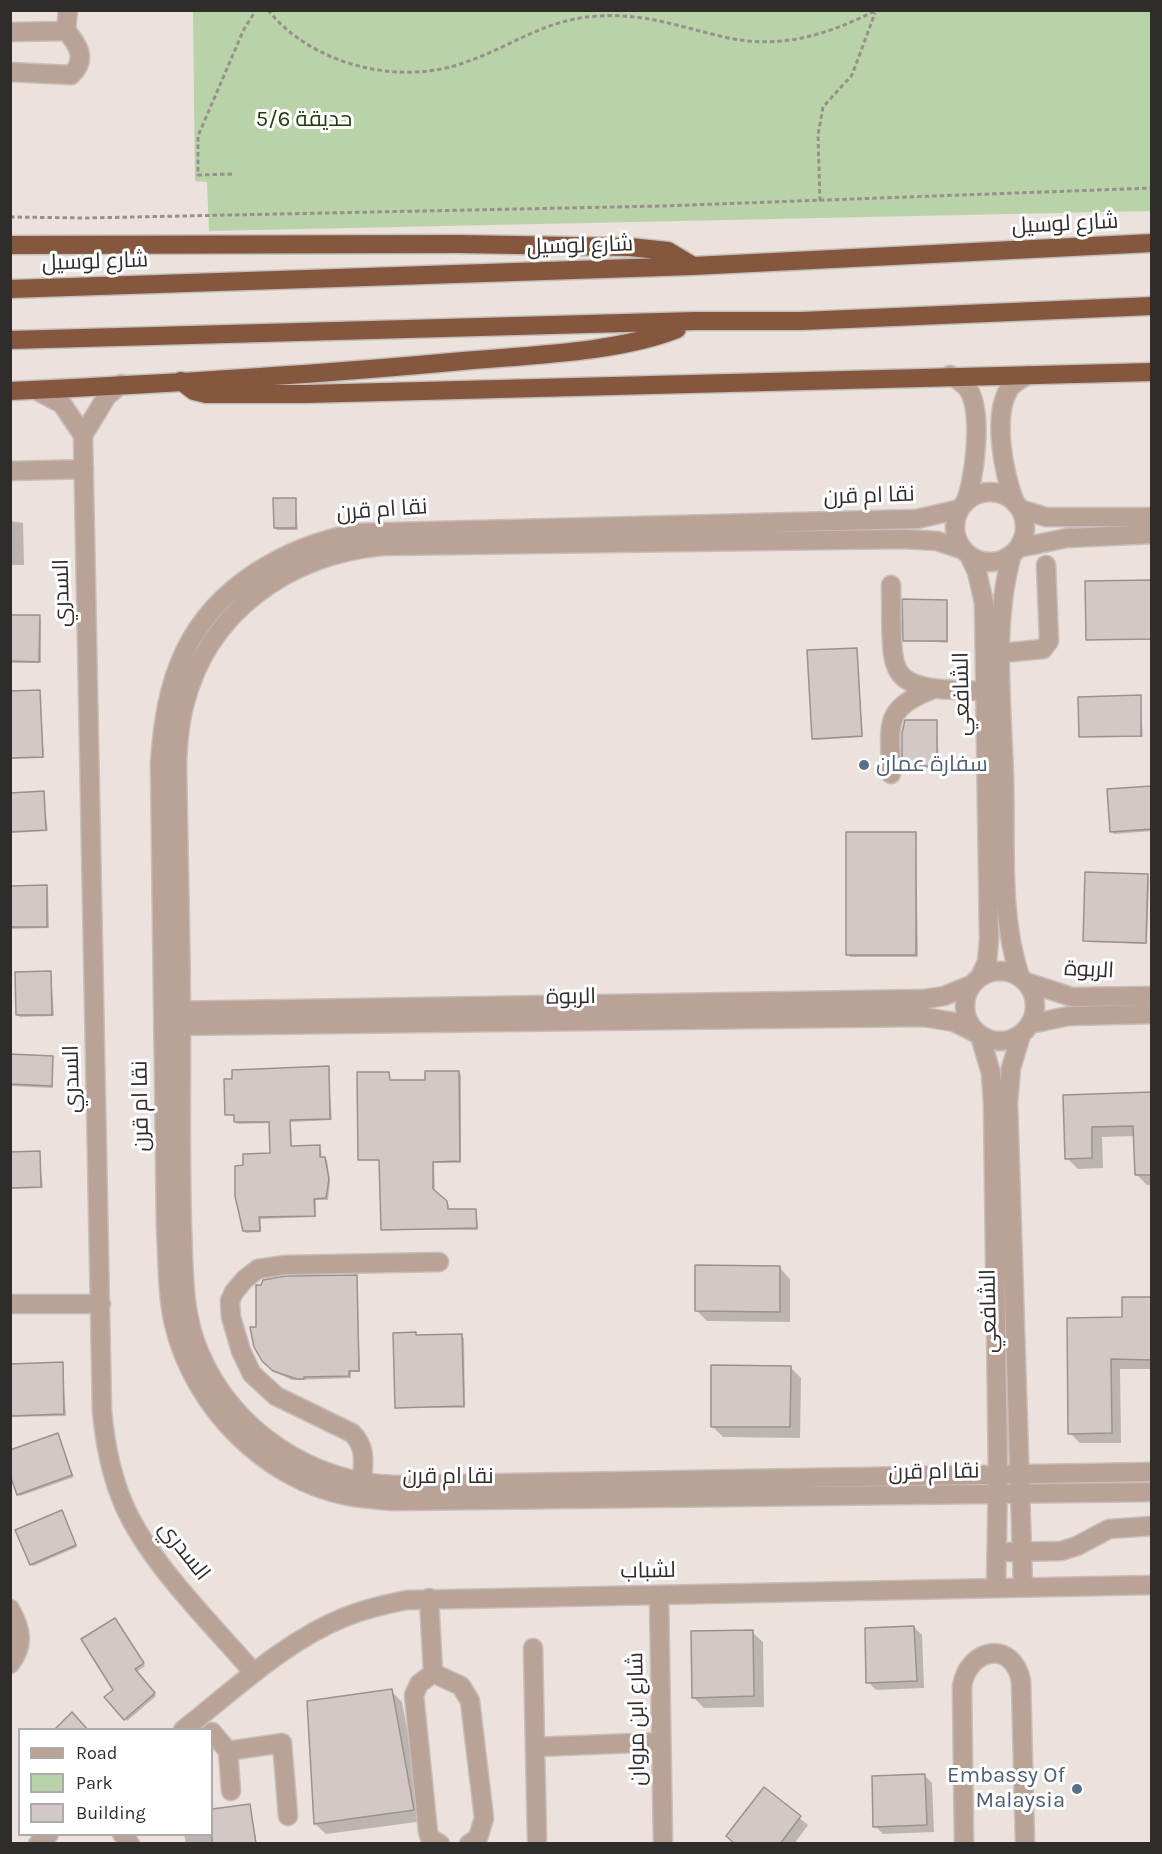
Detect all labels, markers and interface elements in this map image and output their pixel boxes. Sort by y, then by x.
park label: حديقة 5/6 [256,107,352,133]
street label: شارع لوسيل [1011,208,1119,240]
street label: شارع لوسيل [526,231,634,261]
street label: شارع لوسيل [41,247,149,277]
street label: نقا ام قرن [823,481,915,511]
street label: نقا ام قرن [336,494,428,526]
street label: السدري [48,559,76,627]
street label: الشافعي [948,652,976,736]
place label: سفارة عمان [876,752,988,778]
marker: سفارة عمان [857,758,871,772]
street label: الربوة [1063,956,1115,984]
street label: الربوة [546,983,596,1011]
street label: السدري [58,1045,86,1113]
street label: نقا ام قرن [127,1060,155,1152]
street label: الشافعي [975,1269,1003,1353]
street label: نقا ام قرن [888,1458,980,1486]
street label: نقا ام قرن [402,1464,494,1490]
street label: السدري [153,1516,215,1586]
street label: لشباب [620,1557,676,1585]
street label: شارع ابن مروان [623,1652,651,1786]
legend [18,1728,213,1836]
text: Road [76,1742,117,1764]
place label: Embassy Of Malaysia [947,1763,1065,1814]
text: Park [76,1772,113,1794]
marker: Embassy Of Malaysia [1070,1782,1084,1796]
text: Building [76,1802,146,1824]

